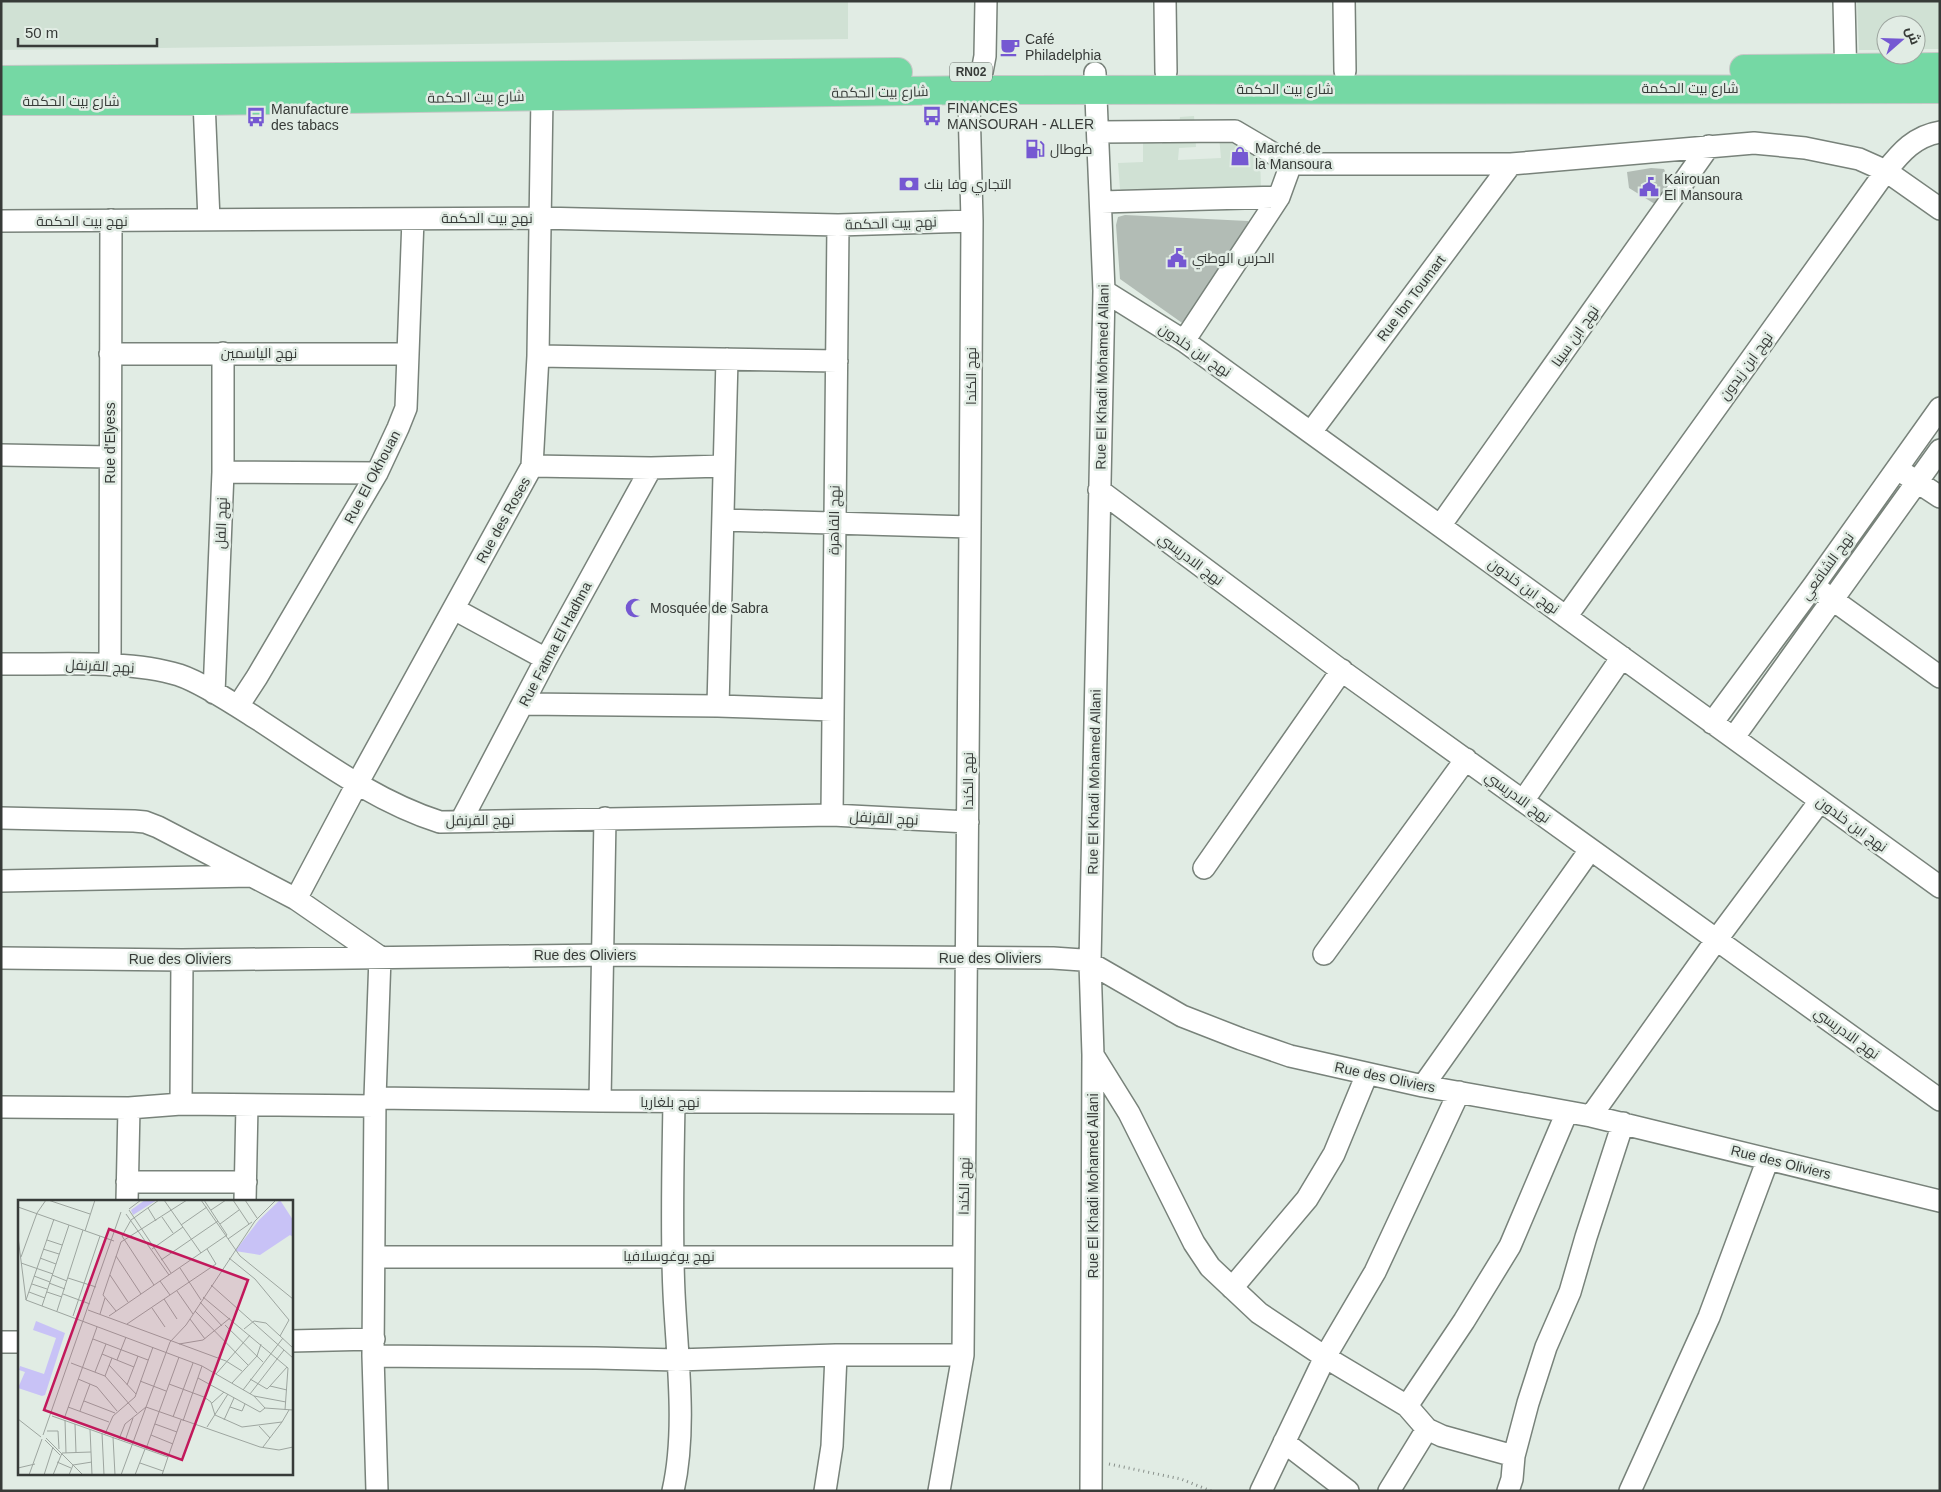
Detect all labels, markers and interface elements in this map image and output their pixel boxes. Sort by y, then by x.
scale bar [18,15,156,47]
north arrow [1876,15,1926,65]
text: 50 m [25,24,58,41]
text: ش [1902,24,1924,47]
place label: Café Philadelphia [1025,31,1101,63]
cafe icon: Café Philadelphia [999,36,1021,58]
road number: RN02 [950,62,992,82]
street label: شارع بيت الحكمة [1641,80,1739,97]
street label: شارع بيت الحكمة [1236,81,1334,98]
street label: شارع بيت الحكمة [831,83,929,102]
street label: شارع بيت الحكمة [427,88,525,107]
street label: شارع بيت الحكمة [22,93,120,110]
place label: FINANCES MANSOURAH - ALLER [947,100,1094,132]
place label: Manufacture des tabacs [271,101,349,133]
bus stop icon: FINANCES MANSOURAH - ALLER [921,105,943,127]
bus stop icon: Manufacture des tabacs [245,106,267,128]
fuel station icon: طوطال [1024,138,1046,160]
place label: Marché de la Mansoura [1255,140,1332,172]
place label: طوطال [1050,141,1092,158]
shop icon: Marché de la Mansoura [1229,145,1251,167]
place label: Kairouan El Mansoura [1664,171,1743,203]
bank icon: التجاري وفا بنك [898,173,920,195]
place label: التجاري وفا بنك [924,176,1012,196]
public building icon: Kairouan El Mansoura [1638,176,1660,198]
street label: نهج بيت الحكمة [441,210,533,227]
street label: نهج بيت الحكمة [36,213,128,230]
street label: نهج بيت الحكمة [845,213,937,234]
public building icon: الحرس الوطني [1166,247,1188,269]
place label: الحرس الوطني [1192,250,1275,270]
street label: Rue Ibn Toumart [1374,252,1449,344]
street label: Rue El Khadi Mohamed Allani [1092,284,1112,470]
street label: نهج ابن سينا [1548,302,1603,370]
street label: نهج ابن خلدون [1155,320,1234,381]
street label: نهج ابن زيدون [1716,329,1777,404]
street label: نهج الياسمين [221,345,297,362]
street label: نهج الكندا [963,347,980,405]
street label: Rue d'Elyess [102,402,118,484]
street label: Rue El Okhouan [341,428,403,526]
street label: Rue des Roses [473,474,533,566]
street label: نهج القاهرة [825,485,844,555]
street label: نهج الفل [212,497,231,549]
street label: نهج الادريسي [1154,529,1226,591]
street label: نهج الشافعي [1797,529,1860,605]
street label: نهج ابن خلدون [1485,555,1562,618]
street label: Rue Fatma El Hadhna [515,579,595,709]
mosque icon: Mosquée de Sabra [624,597,646,619]
place label: Mosquée de Sabra [650,600,769,616]
street label: نهج القرنفل [65,656,135,677]
street label: Rue El Khadi Mohamed Allani [1084,689,1104,875]
street label: نهج الكندا [960,752,977,810]
street label: نهج الادريسي [1480,768,1554,828]
street label: نهج ابن خلدون [1813,793,1890,856]
street label: نهج القرنفل [849,808,919,829]
street label: نهج القرنفل [445,811,515,830]
street label: Rue des Oliviers [534,947,636,963]
street label: Rue des Oliviers [939,950,1041,966]
street label: Rue des Oliviers [129,951,231,967]
street label: نهج الادريسي [1809,1004,1883,1064]
street label: Rue des Oliviers [1333,1058,1437,1096]
street label: Rue El Khadi Mohamed Allani [1085,1093,1101,1279]
street label: نهج بلغاريا [640,1094,700,1111]
street label: Rue des Oliviers [1729,1142,1833,1182]
street label: نهج الكندا [955,1157,974,1215]
inset map [18,1200,292,1474]
street label: نهج يوغوسلافيا [623,1248,715,1265]

